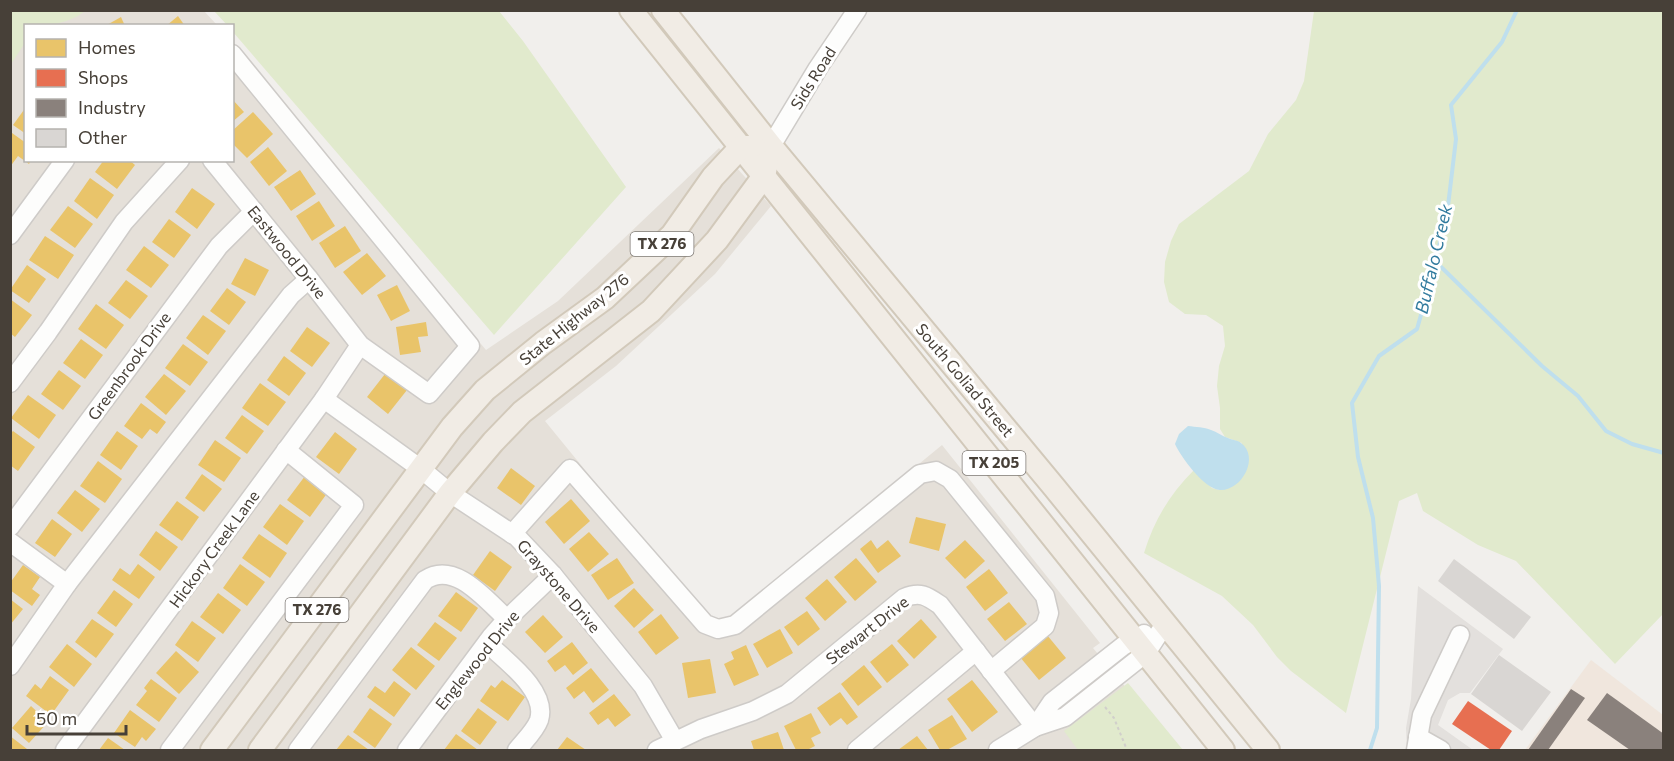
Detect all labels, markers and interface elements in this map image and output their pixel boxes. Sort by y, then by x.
legend [24,24,234,162]
text: Homes [78,36,136,58]
street label: Sids Road [786,43,839,113]
text: Shops [78,66,128,88]
text: Industry [78,96,146,118]
text: Other [78,126,127,148]
street label: Eastwood Drive [244,201,331,302]
water label: Buffalo Creek [1410,201,1457,316]
road number: TX 276 [630,232,694,256]
street label: State Highway 276 [515,269,632,368]
street label: Greenbrook Drive [83,308,174,423]
street label: South Goliad Street [912,319,1019,441]
road number: TX 205 [962,451,1026,475]
street label: Hickory Creek Lane [165,486,263,611]
street label: Graystone Drive [514,535,605,636]
street label: Stewart Drive [822,591,912,668]
road number: TX 276 [286,598,348,622]
street label: Englewood Drive [431,606,522,713]
scale bar [27,698,126,736]
text: 50 m [36,707,77,729]

